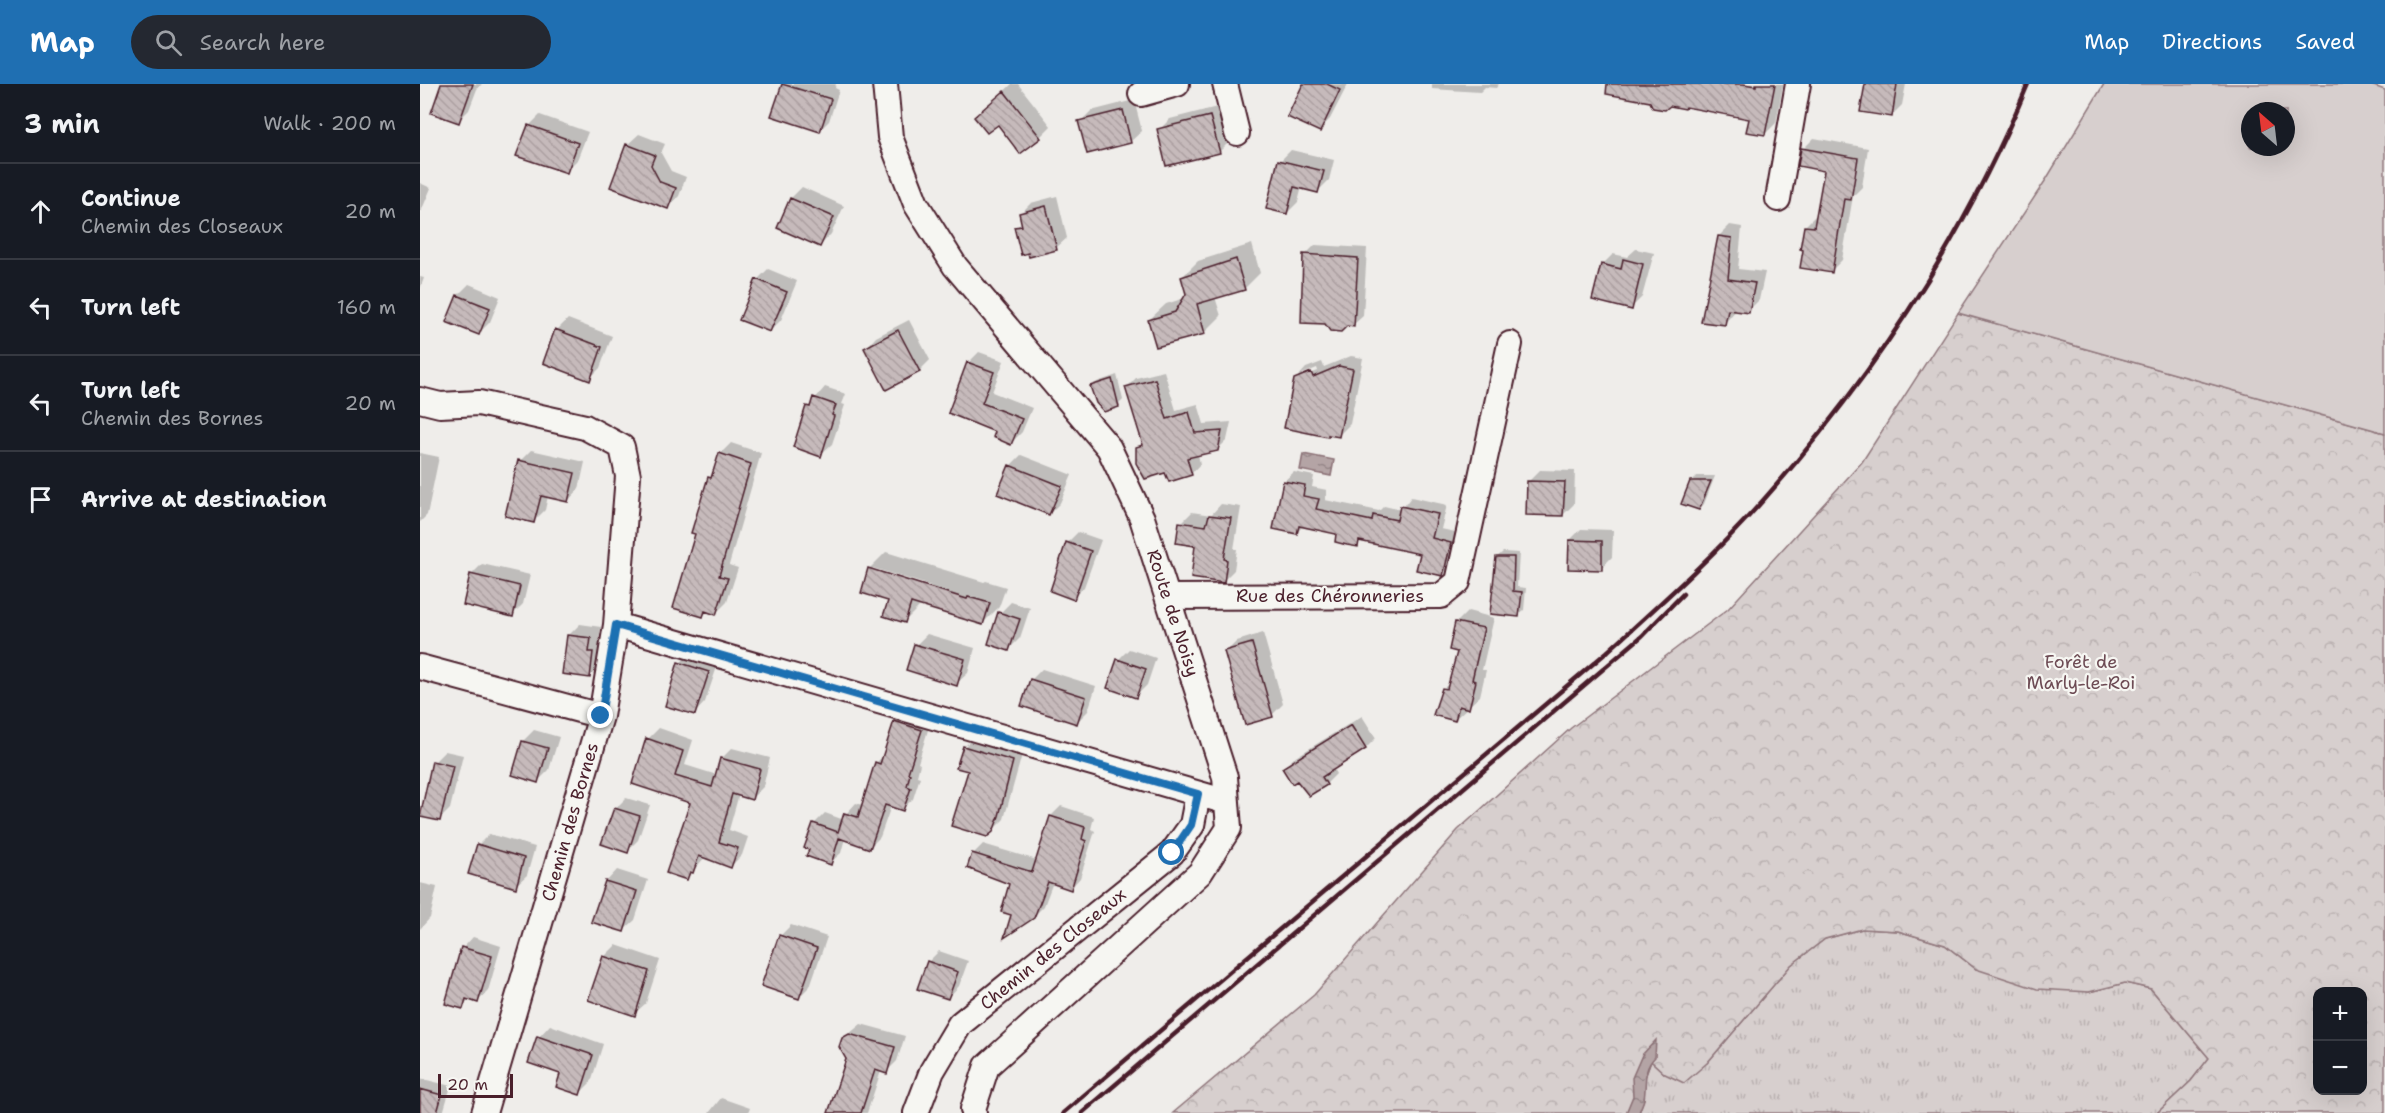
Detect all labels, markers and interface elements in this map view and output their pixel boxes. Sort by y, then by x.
search box [131,15,551,69]
text: Map [30,23,95,61]
icon: search [152,26,185,59]
text: Search here [200,28,325,57]
text: Map [2084,28,2129,56]
text: Directions [2162,28,2262,56]
text: Saved [2295,28,2355,56]
north arrow [2241,102,2295,156]
text: 3 min [24,106,100,141]
text: Walk · 200 m [263,110,396,136]
text: Continue [81,184,181,213]
icon: ahead [24,195,57,228]
text: 20 m [345,198,396,224]
text: Chemin des Closeaux [81,213,283,239]
icon: left [24,291,57,324]
text: Turn left [81,293,180,322]
text: 160 m [337,294,396,320]
text: Turn left [81,376,180,405]
icon: left [24,387,57,420]
text: 20 m [345,390,396,416]
text: Chemin des Bornes [81,405,264,431]
icon: arrive [24,483,57,516]
text: Arrive at destination [81,485,327,514]
street label: Route de Noisy [1141,546,1205,680]
street label: Rue des Chéronneries [1236,584,1424,608]
park label: Forêt de Marly-le-Roi [2027,650,2135,695]
route end [587,702,613,728]
street label: Chemin des Bornes [536,740,604,904]
route start [1158,839,1184,865]
street label: Chemin des Closeaux [975,883,1131,1015]
map controls [2313,987,2367,1095]
button: + [2313,987,2367,1041]
button: − [2313,1041,2367,1095]
scale bar [438,1071,513,1098]
text: 20 m [447,1074,488,1095]

